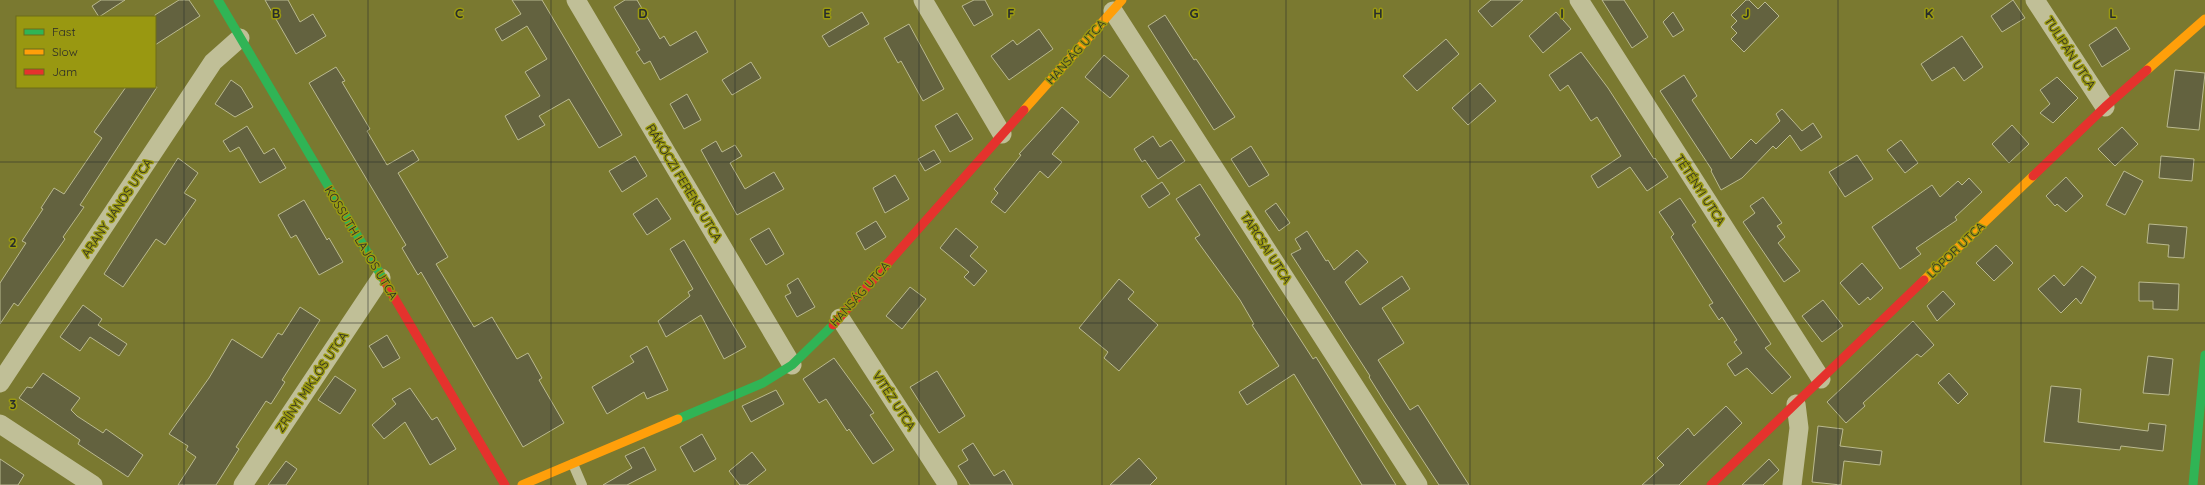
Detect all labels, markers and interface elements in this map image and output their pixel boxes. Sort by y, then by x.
text: B [272,5,280,21]
text: C [455,5,463,21]
text: D [638,5,648,21]
text: E [823,5,831,21]
text: F [1007,5,1015,21]
text: G [1189,5,1199,21]
text: H [1373,5,1383,21]
text: I [1560,5,1564,21]
text: J [1742,5,1750,21]
text: K [1925,5,1934,21]
text: L [2109,5,2117,21]
street label: TULIPÁN UTCA [2041,14,2100,92]
legend [16,16,156,88]
street label: HANSÁG UTCA [1042,16,1109,87]
text: Fast [52,24,76,39]
text: Slow [52,44,78,59]
text: Jam [52,64,77,79]
street label: RÁKÓCZI FERENC UTCA [643,121,726,244]
street label: TÉTÉNYI UTCA [1672,152,1729,228]
street label: ARANY JÁNOS UTCA [78,155,155,260]
street label: KOSSUTH LAJOS UTCA [322,183,401,302]
street label: TARCSAI UTCA [1238,209,1295,286]
street label: LŐPOR UTCA [1924,218,1988,281]
text: 2 [9,234,17,250]
street label: HANSÁG UTCA [826,258,893,329]
street label: ZRÍNYI MIKLÓS UTCA [272,328,351,435]
street label: VITÉZ UTCA [870,368,919,433]
text: 3 [10,396,17,412]

